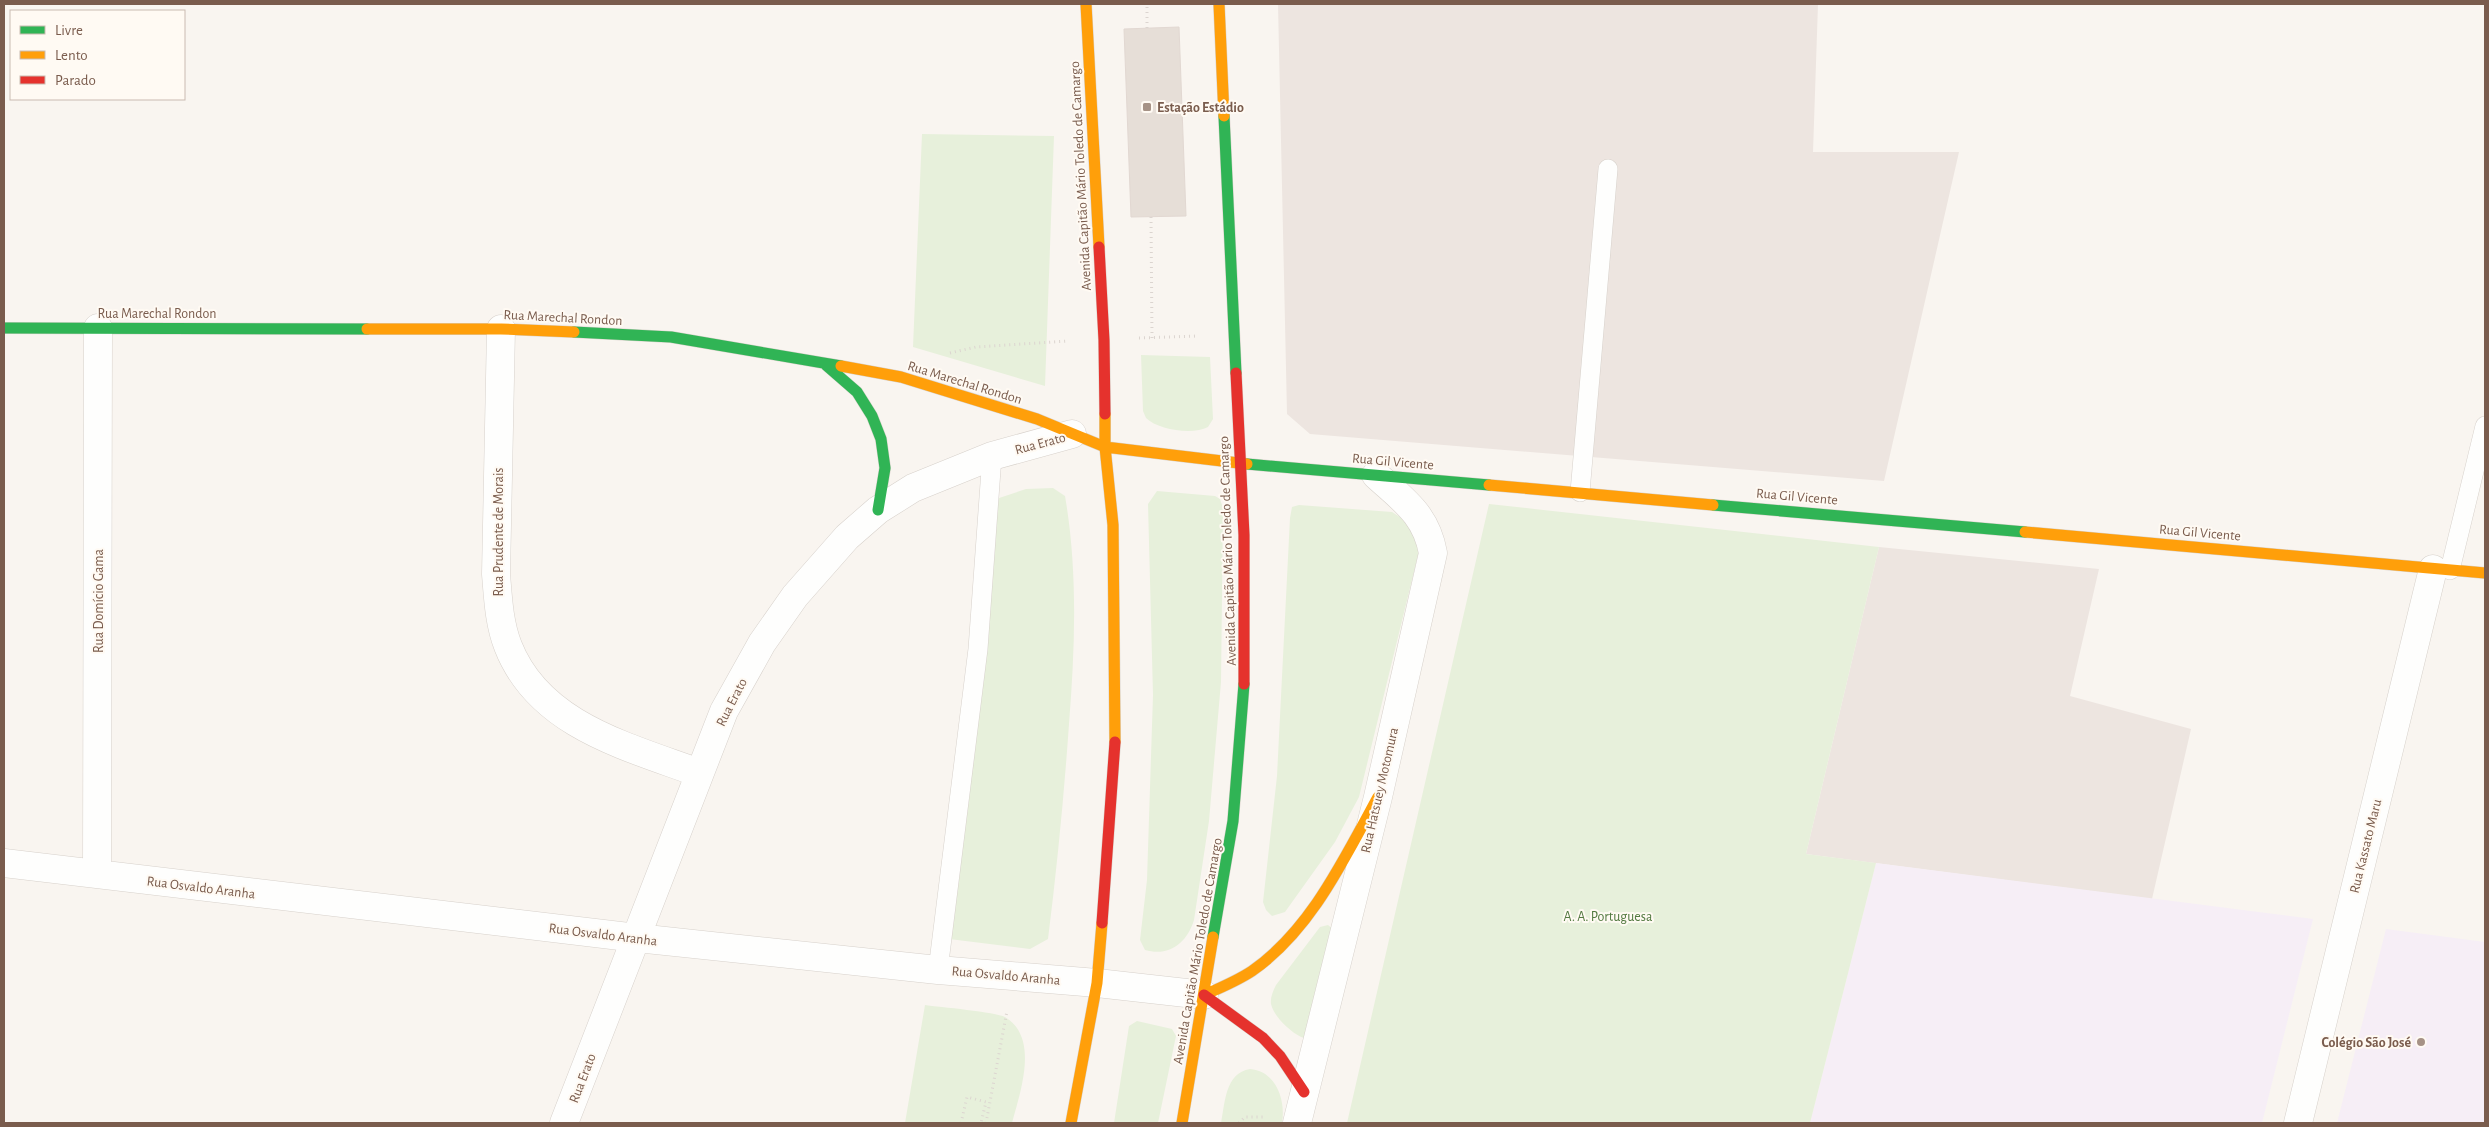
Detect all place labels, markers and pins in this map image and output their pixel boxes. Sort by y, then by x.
marker: Estação Estádio [1141,101,1153,113]
place label: Estação Estádio [1157,101,1244,115]
place label: Colégio São José [2321,1036,2411,1050]
marker: Colégio São José [2415,1036,2427,1048]

